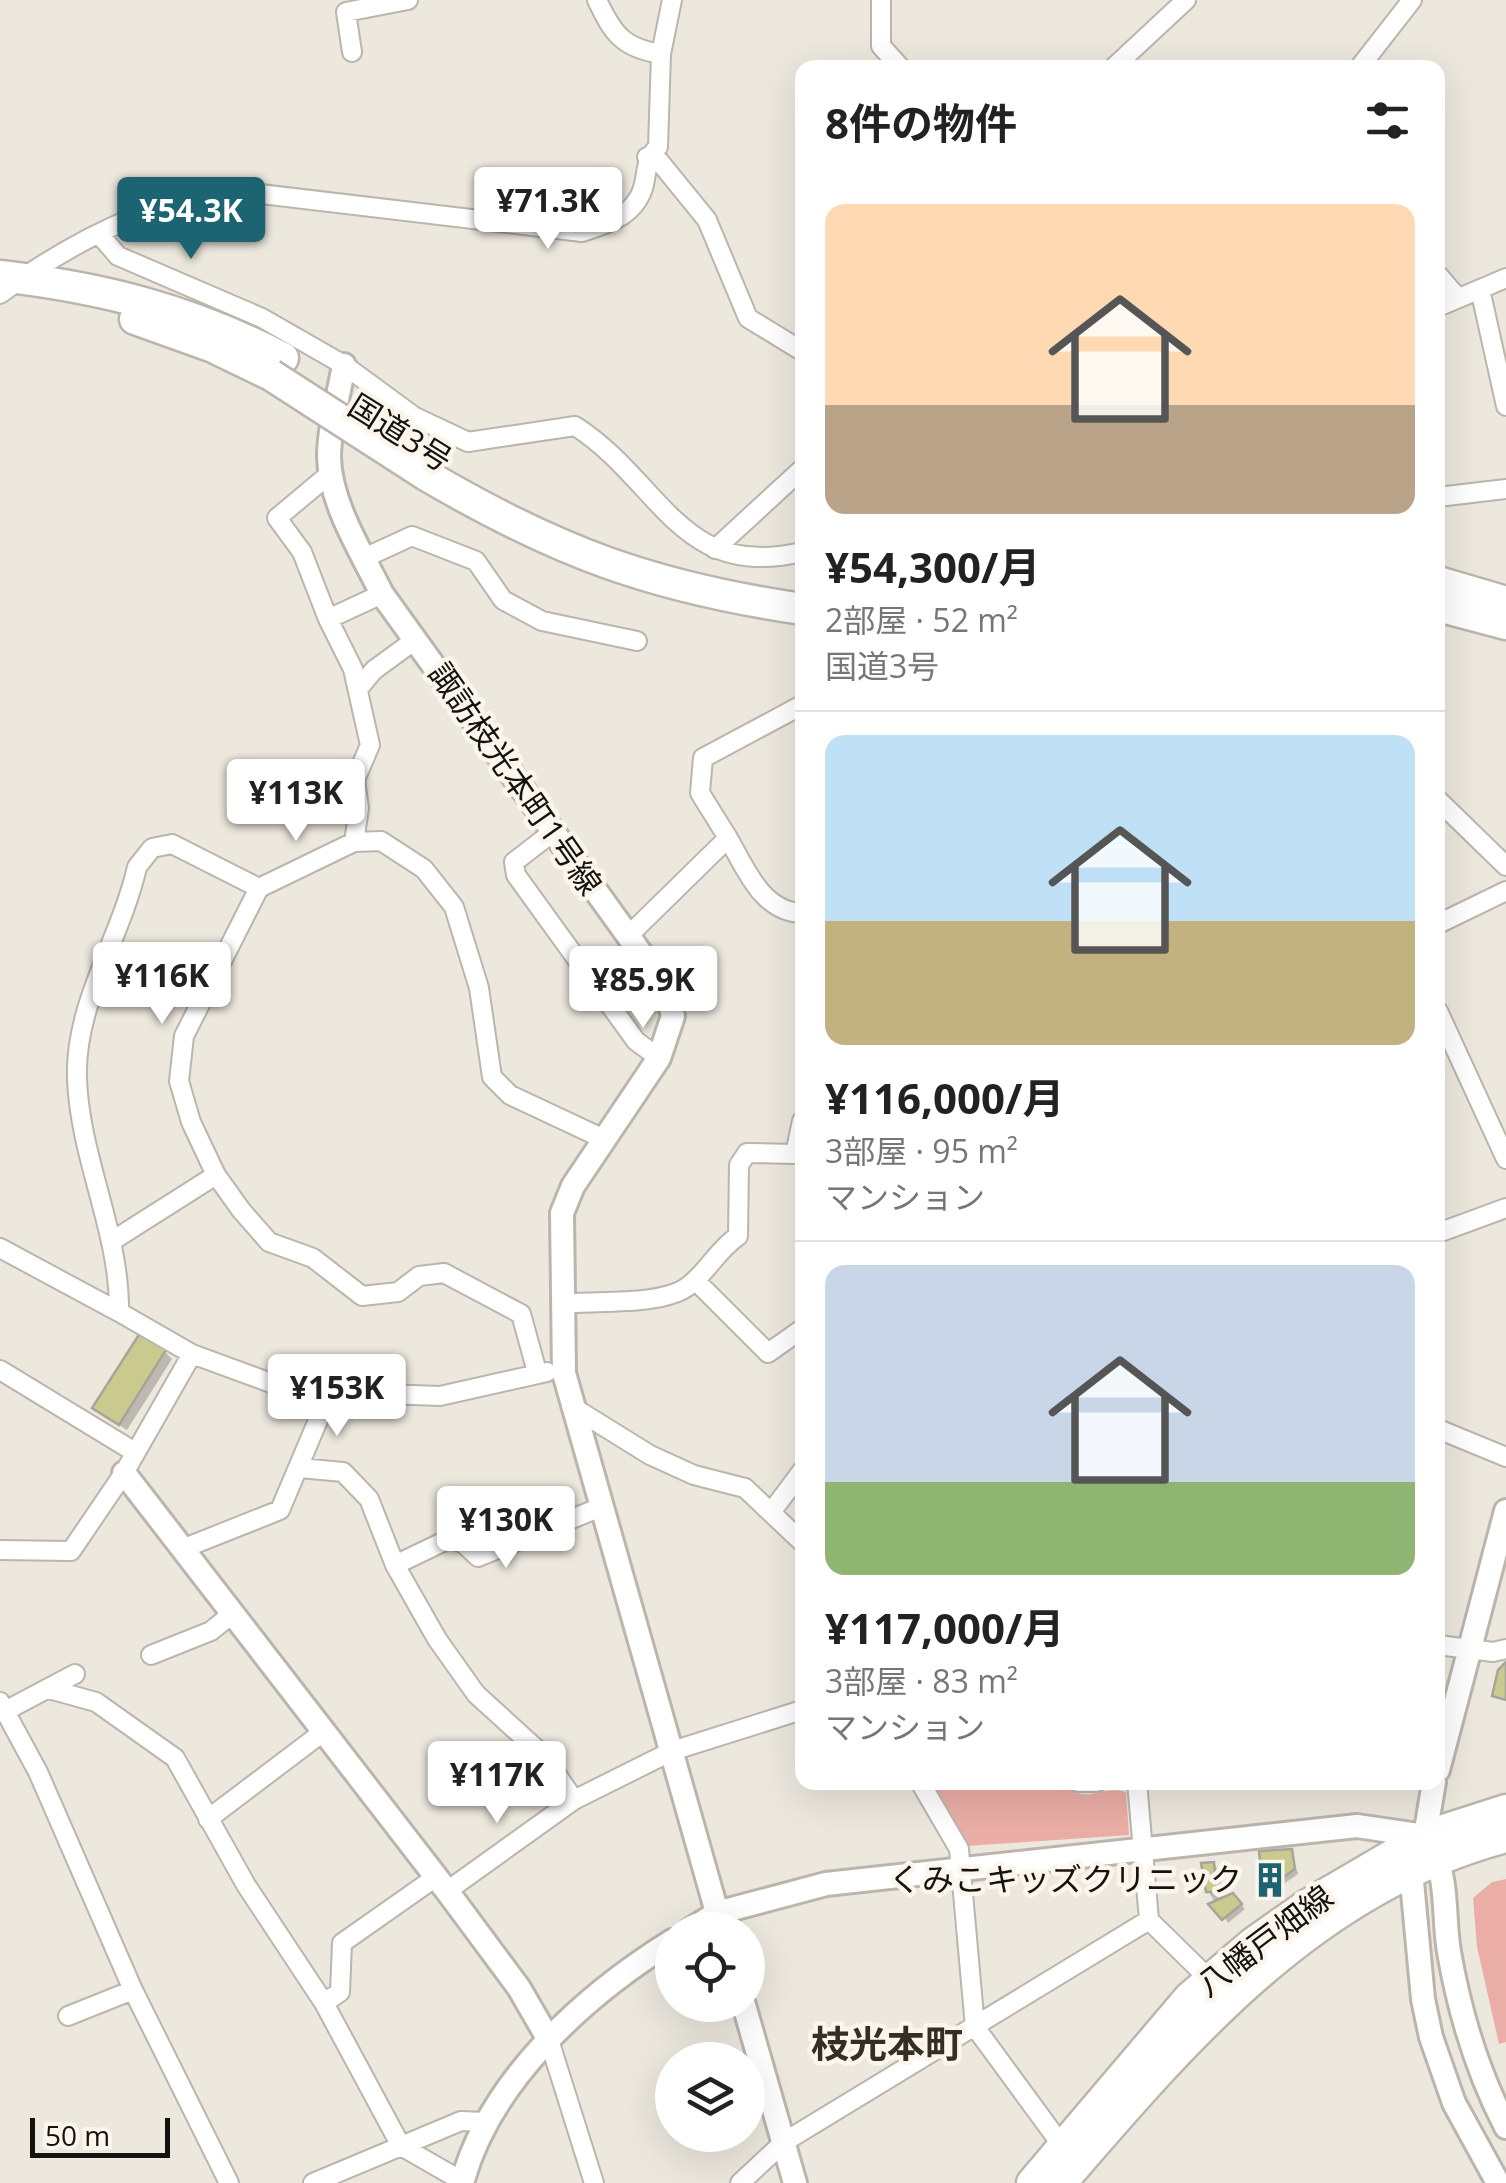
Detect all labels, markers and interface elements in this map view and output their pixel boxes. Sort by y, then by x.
icon: filters [1360,93,1415,148]
text: 8件の物件 [825,94,1017,151]
pin: ¥71.3K [467,167,629,252]
pin: ¥54.3K [110,177,272,262]
text: ¥71.3K [496,178,600,221]
text: ¥54.3K [139,188,243,231]
icon: home [1030,269,1210,449]
street label: 国道3号 [341,383,461,480]
text: ¥54,300/月 [825,538,1040,595]
text: 2部屋 · 52 m² [825,598,1018,641]
text: 国道3号 [825,644,939,687]
street label: 諏訪枝光本町1号線 [420,653,613,903]
pin: ¥113K [226,759,366,844]
text: ¥113K [249,770,343,813]
icon: home [1030,800,1210,980]
pin: ¥116K [92,942,232,1027]
pin: ¥85.9K [562,946,724,1031]
text: ¥116K [115,953,209,996]
text: ¥85.9K [591,957,695,1000]
text: ¥116,000/月 [825,1069,1064,1126]
text: 3部屋 · 95 m² [825,1129,1018,1172]
text: マンション [825,1175,985,1218]
icon: home [1030,1330,1210,1510]
pin: ¥153K [267,1354,407,1439]
text: ¥153K [290,1365,384,1408]
pin: ¥130K [436,1486,576,1571]
text: ¥130K [459,1497,553,1540]
text: ¥117,000/月 [825,1599,1064,1656]
text: 3部屋 · 83 m² [825,1659,1018,1702]
text: マンション [825,1705,985,1748]
pin: ¥117K [427,1741,567,1826]
text: ¥117K [450,1752,544,1795]
place label: くみこキッズクリニック [889,1857,1242,1900]
building icon: くみこキッズクリニック [1251,1861,1289,1899]
street label: 八幡戸畑線 [1187,1874,1341,2005]
map controls [655,1912,765,2152]
button: locate [655,1912,765,2022]
district label: 枝光本町 [811,2017,963,2069]
button: layers [655,2042,765,2152]
scale bar [30,2113,170,2158]
text: 50 m [45,2116,110,2154]

